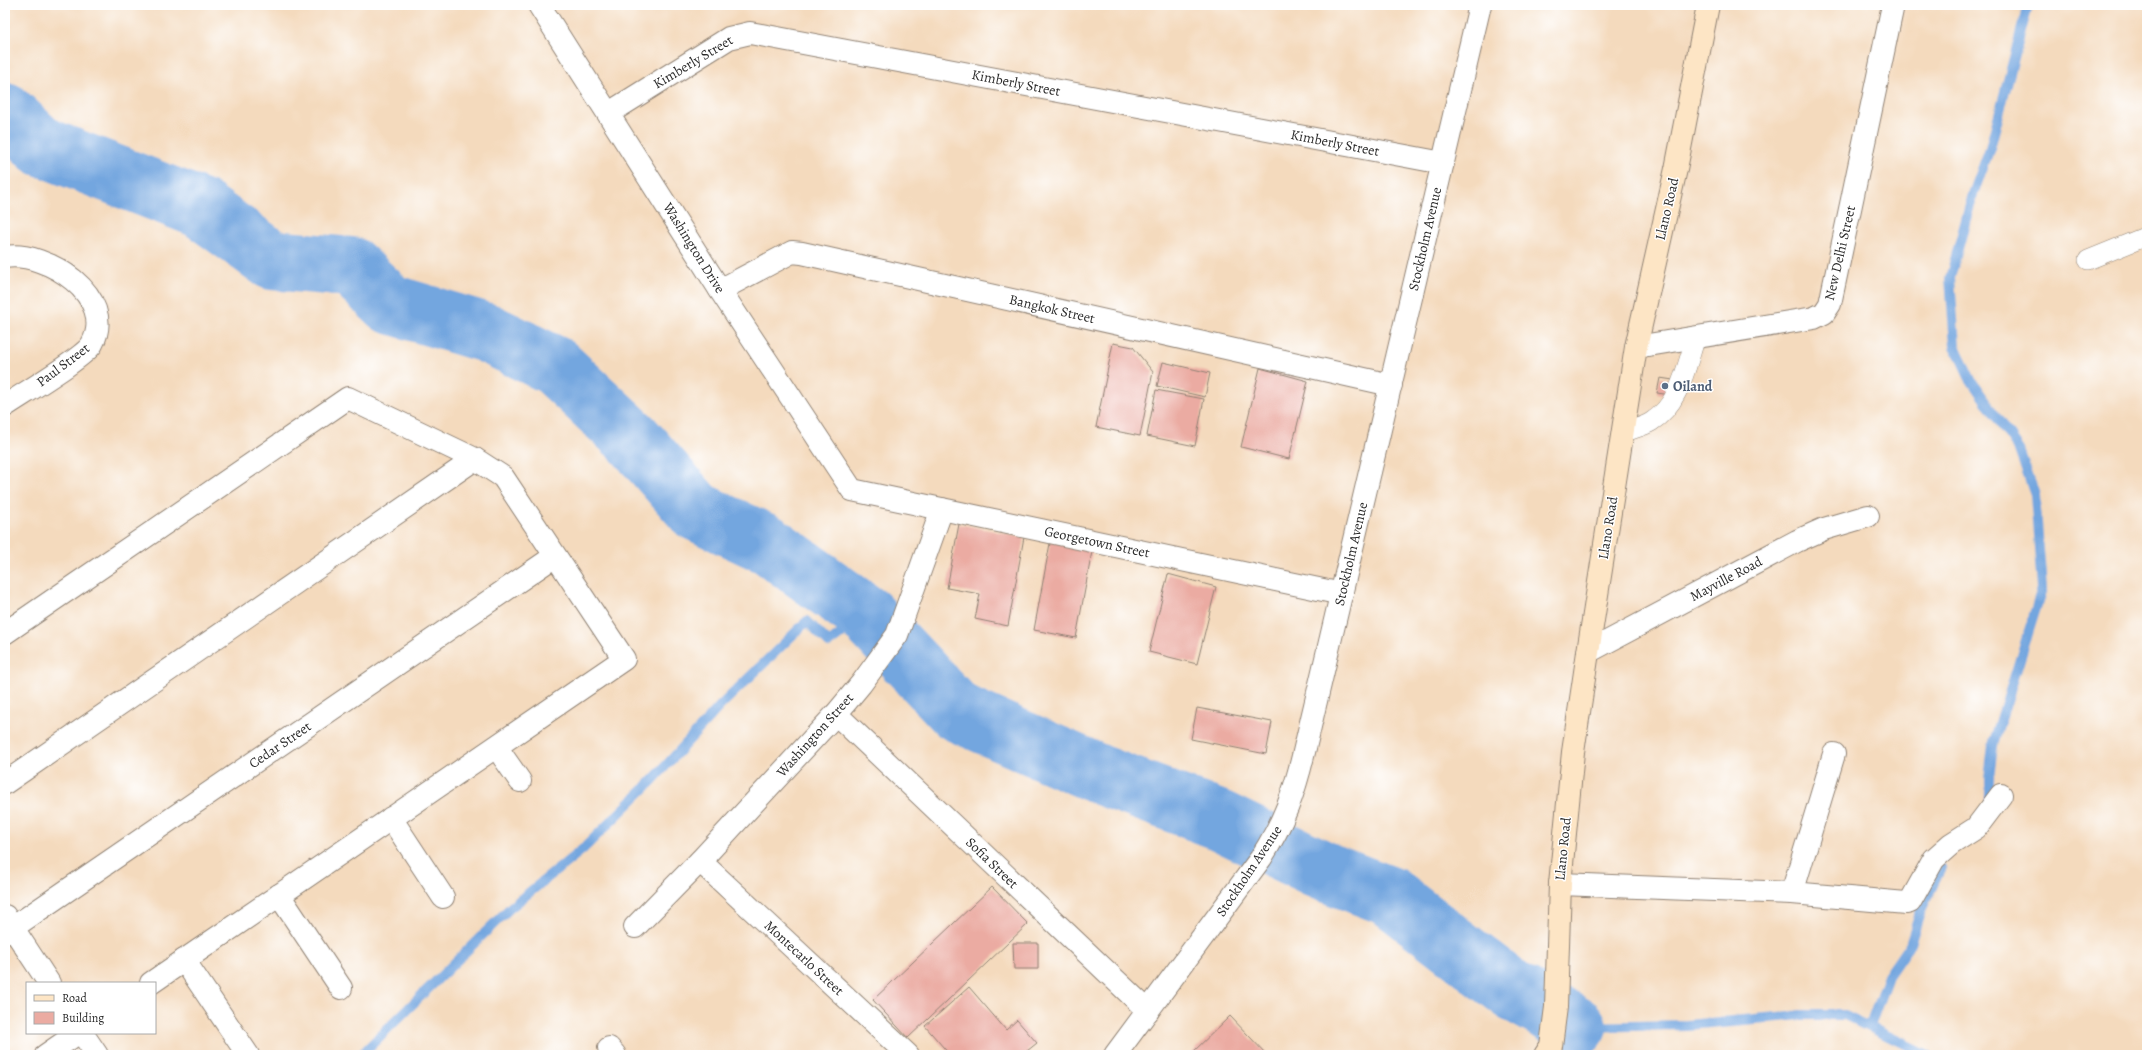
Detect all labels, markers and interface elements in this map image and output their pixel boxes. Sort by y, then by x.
street label: Kimberly Street [650,30,737,93]
street label: Kimberly Street [970,65,1062,101]
street label: Kimberly Street [1289,125,1381,161]
street label: Llano Road [1651,175,1684,242]
street label: Stockholm Avenue [1404,185,1446,293]
street label: Washington Drive [658,198,730,297]
street label: New Delhi Street [1820,203,1860,302]
street label: Bangkok Street [1007,290,1097,328]
street label: Paul Street [32,338,94,391]
place label: Oiland [1673,377,1713,396]
marker: Oiland [1660,381,1670,391]
street label: Llano Road [1594,495,1622,561]
street label: Stockholm Avenue [1330,500,1372,608]
street label: Georgetown Street [1043,522,1152,563]
street label: Mayville Road [1686,552,1766,606]
street label: Washington Street [772,689,858,782]
street label: Cedar Street [245,717,315,773]
street label: Llano Road [1550,816,1576,882]
street label: Stockholm Avenue [1212,822,1286,920]
street label: Sofia Street [962,833,1023,893]
street label: Montecarlo Street [760,916,848,1000]
legend [26,982,156,1034]
text: Road [62,990,88,1006]
text: Building [62,1010,104,1026]

